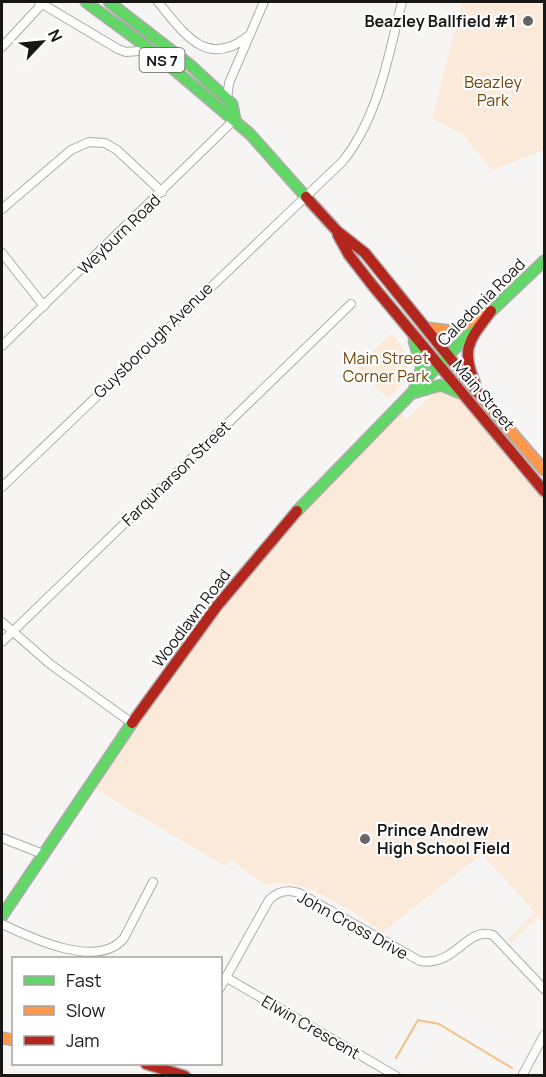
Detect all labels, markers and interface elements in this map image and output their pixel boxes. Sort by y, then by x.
place label: Beazley Ballfield #1 [364,10,516,32]
north arrow [12,12,72,72]
marker: Beazley Ballfield #1 [521,14,535,28]
text: N [43,25,68,45]
road number: NS 7 [140,48,184,72]
park label: Beazley Park [464,71,522,111]
street label: Weyburn Road [73,189,165,279]
street label: Caledonia Road [432,253,530,351]
street label: Guysborough Avenue [88,277,218,403]
park label: Main Street Corner Park [343,347,430,387]
street label: Main Street [448,355,520,435]
street label: Farquharson Street [117,415,235,531]
street label: Woodlawn Road [147,564,235,672]
place label: Prince Andrew High School Field [377,819,510,859]
marker: Prince Andrew High School Field [358,832,372,846]
street label: John Cross Drive [294,886,412,964]
legend [12,957,222,1065]
text: Fast [66,968,101,992]
street label: Elwin Crescent [258,990,364,1064]
text: Slow [66,998,106,1022]
text: Jam [66,1028,100,1052]

